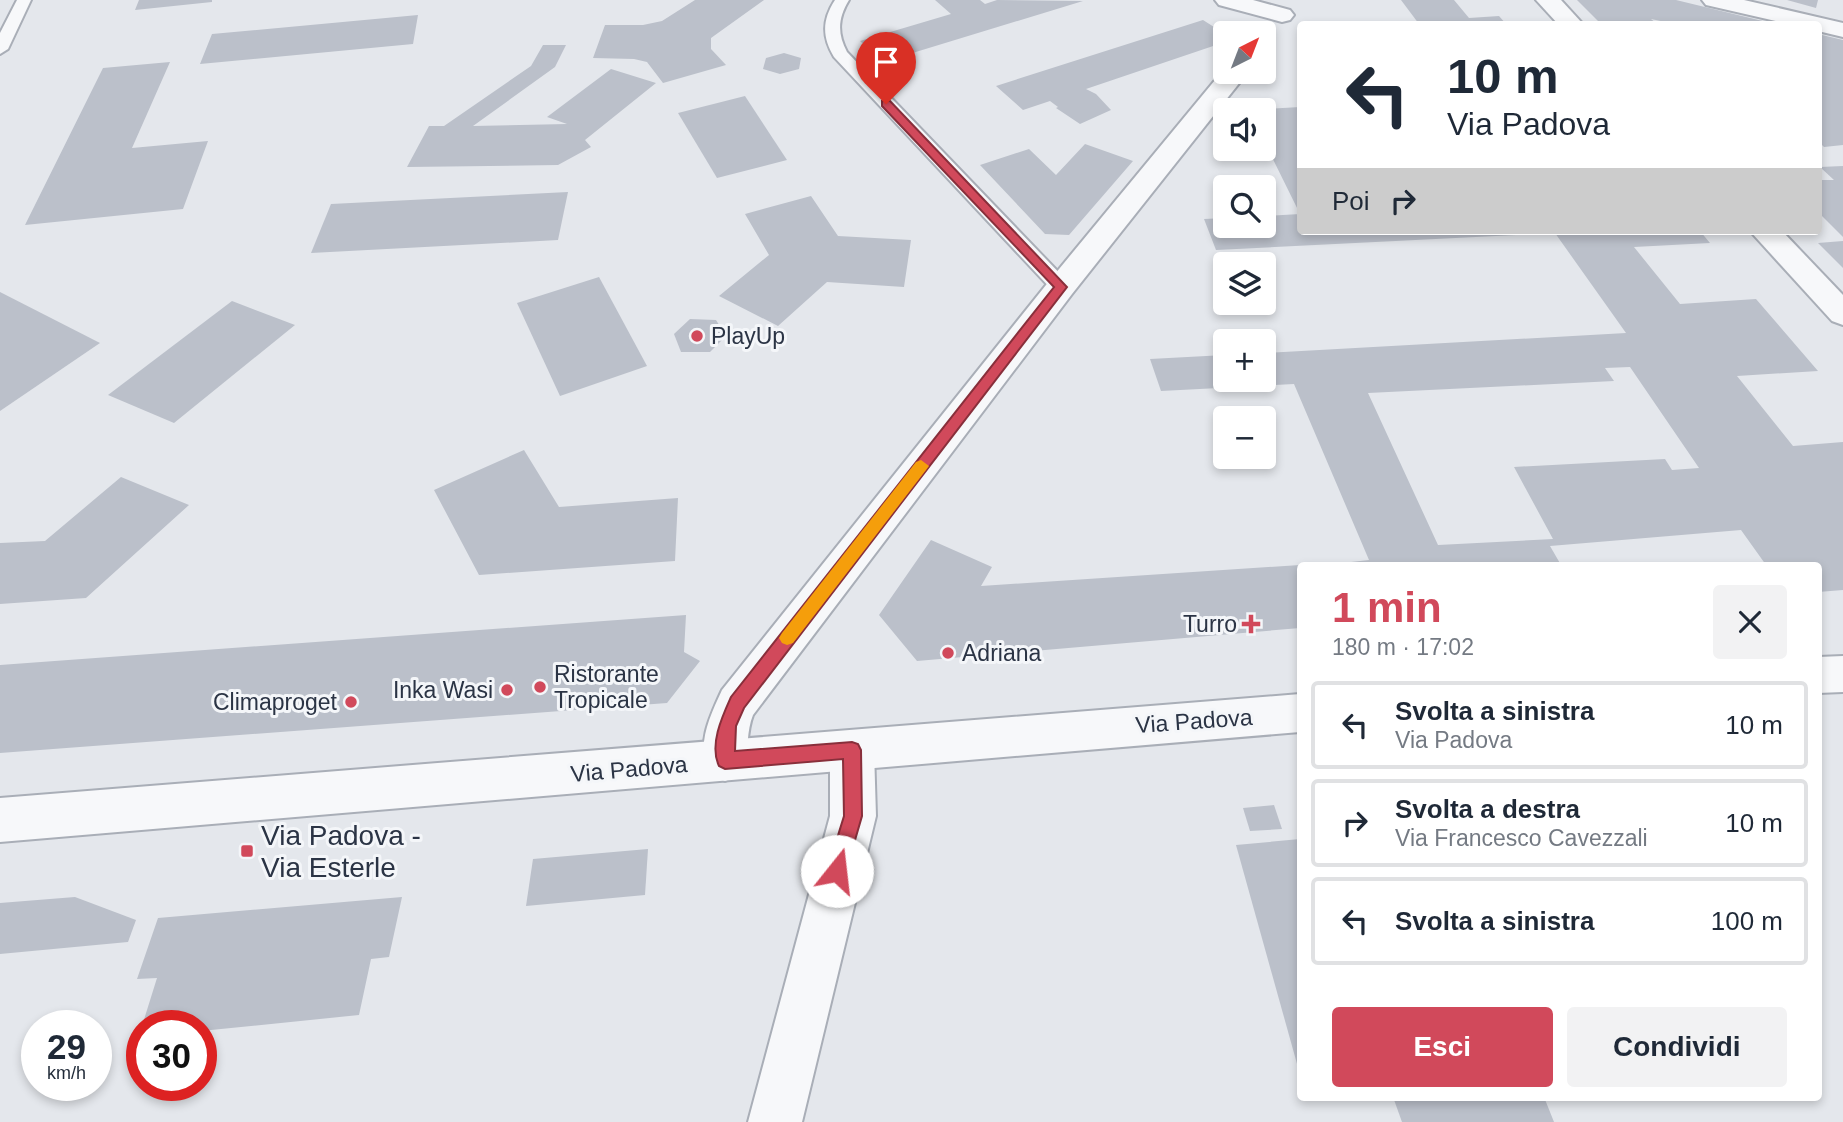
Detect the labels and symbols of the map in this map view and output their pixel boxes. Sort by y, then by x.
north arrow [1213,21,1276,84]
pin [856,32,916,104]
place label: PlayUp [711,323,785,349]
marker: PlayUp [689,328,705,344]
place label: Turro [1183,611,1237,637]
marker: Turro [1243,616,1259,632]
place label: Adriana [962,640,1041,666]
marker: Adriana [940,645,956,661]
place label: Ristorante Tropicale [554,661,659,713]
place label: Inka Wasi [393,677,493,703]
marker: Ristorante Tropicale [532,679,548,695]
marker: Inka Wasi [499,682,515,698]
place label: Climaproget [213,689,338,715]
marker: Climaproget [343,694,359,710]
street label: Via Padova [1135,704,1254,738]
street label: Via Padova [569,751,689,787]
place label: Via Padova - Via Esterle [261,820,421,883]
position arrow [800,834,874,908]
marker: Via Padova - Via Esterle [239,843,255,859]
speed limit sign: 30 [126,1010,217,1101]

